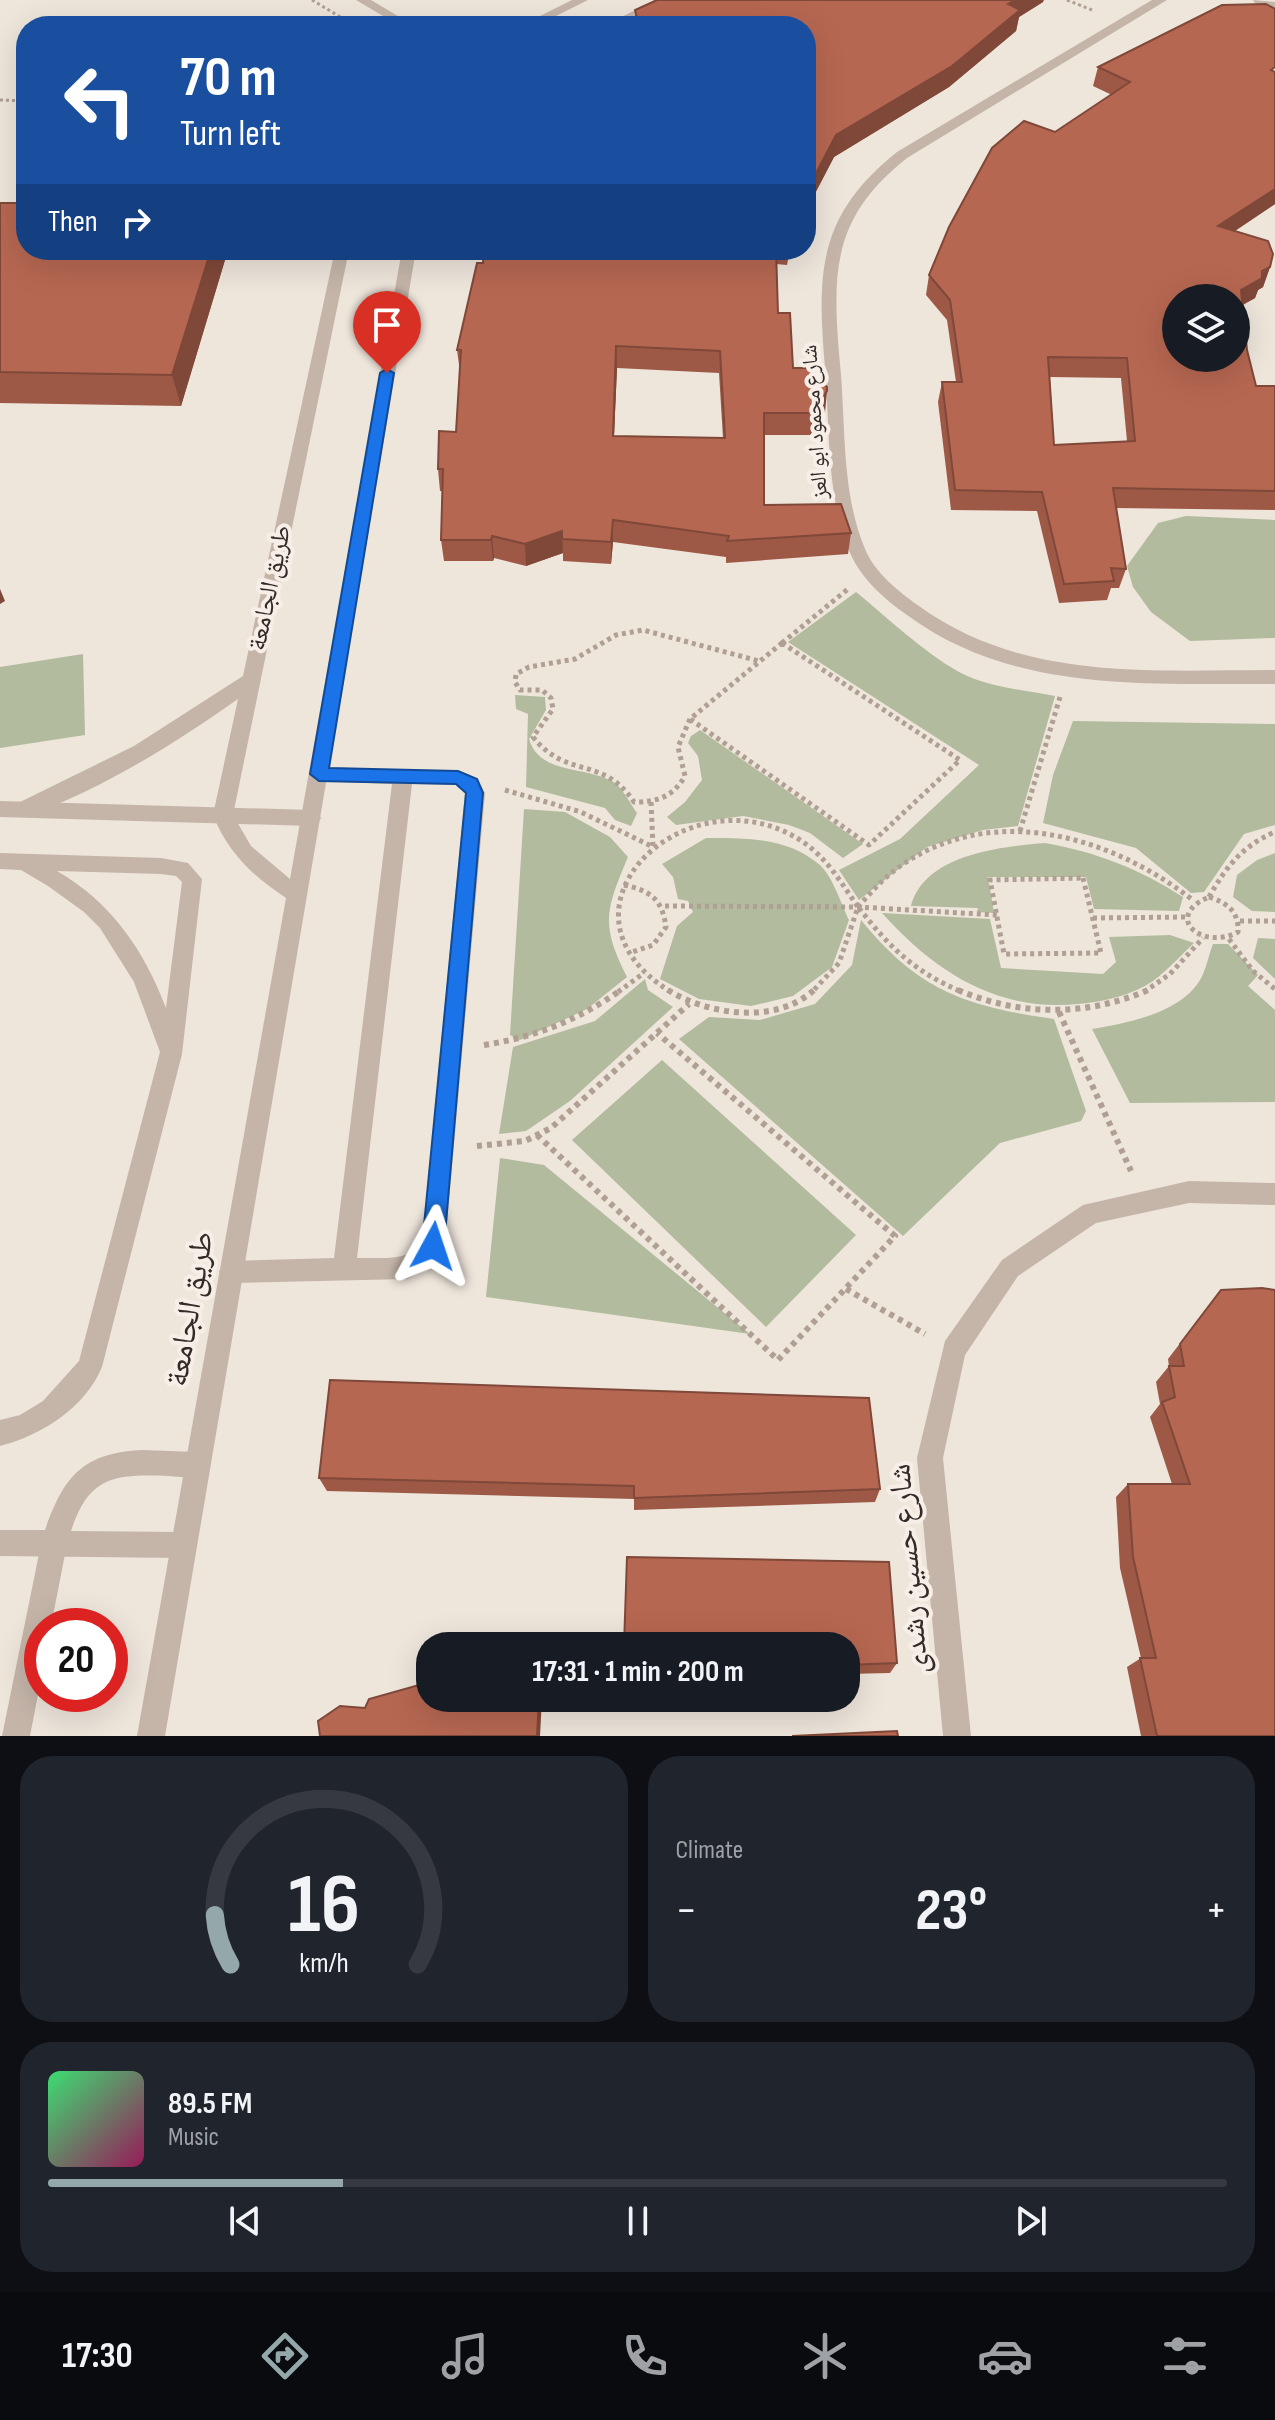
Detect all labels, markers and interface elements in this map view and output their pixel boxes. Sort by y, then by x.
text: 70 m [180,45,277,112]
icon: left [48,48,152,152]
text: Turn left [180,113,281,156]
icon: right [114,200,158,244]
text: Then [48,204,98,240]
map controls [1162,284,1250,372]
button: layers [1162,284,1250,372]
pin [353,291,421,373]
icon: arrive [365,303,409,347]
street label: شارع محمود ابو العز [796,344,834,501]
street label: طريق الجامعة [242,522,298,654]
position arrow [391,1204,475,1288]
street label: طريق الجامعة [157,1228,223,1390]
street label: شارع حسين رشدى [880,1462,938,1676]
speed limit sign: 20 [24,1608,128,1712]
text: 17:31 · 1 min · 200 m [532,1654,744,1690]
text: Climate [676,1835,743,1866]
text: 16 [288,1856,360,1956]
text: 23° [915,1875,987,1947]
text: − [676,1884,697,1937]
text: + [1205,1884,1227,1937]
text: km/h [299,1946,348,1981]
text: 89.5 FM [168,2086,252,2122]
text: Music [168,2122,219,2153]
icon: previous [223,2199,267,2243]
icon: pause [616,2199,660,2243]
icon: next [1009,2199,1053,2243]
icon: directions [257,2328,313,2384]
icon: music [437,2328,493,2384]
icon: phone [617,2328,673,2384]
icon: climate [797,2328,853,2384]
icon: car [977,2328,1033,2384]
icon: filters [1157,2328,1213,2384]
text: 17:30 [62,2335,133,2378]

